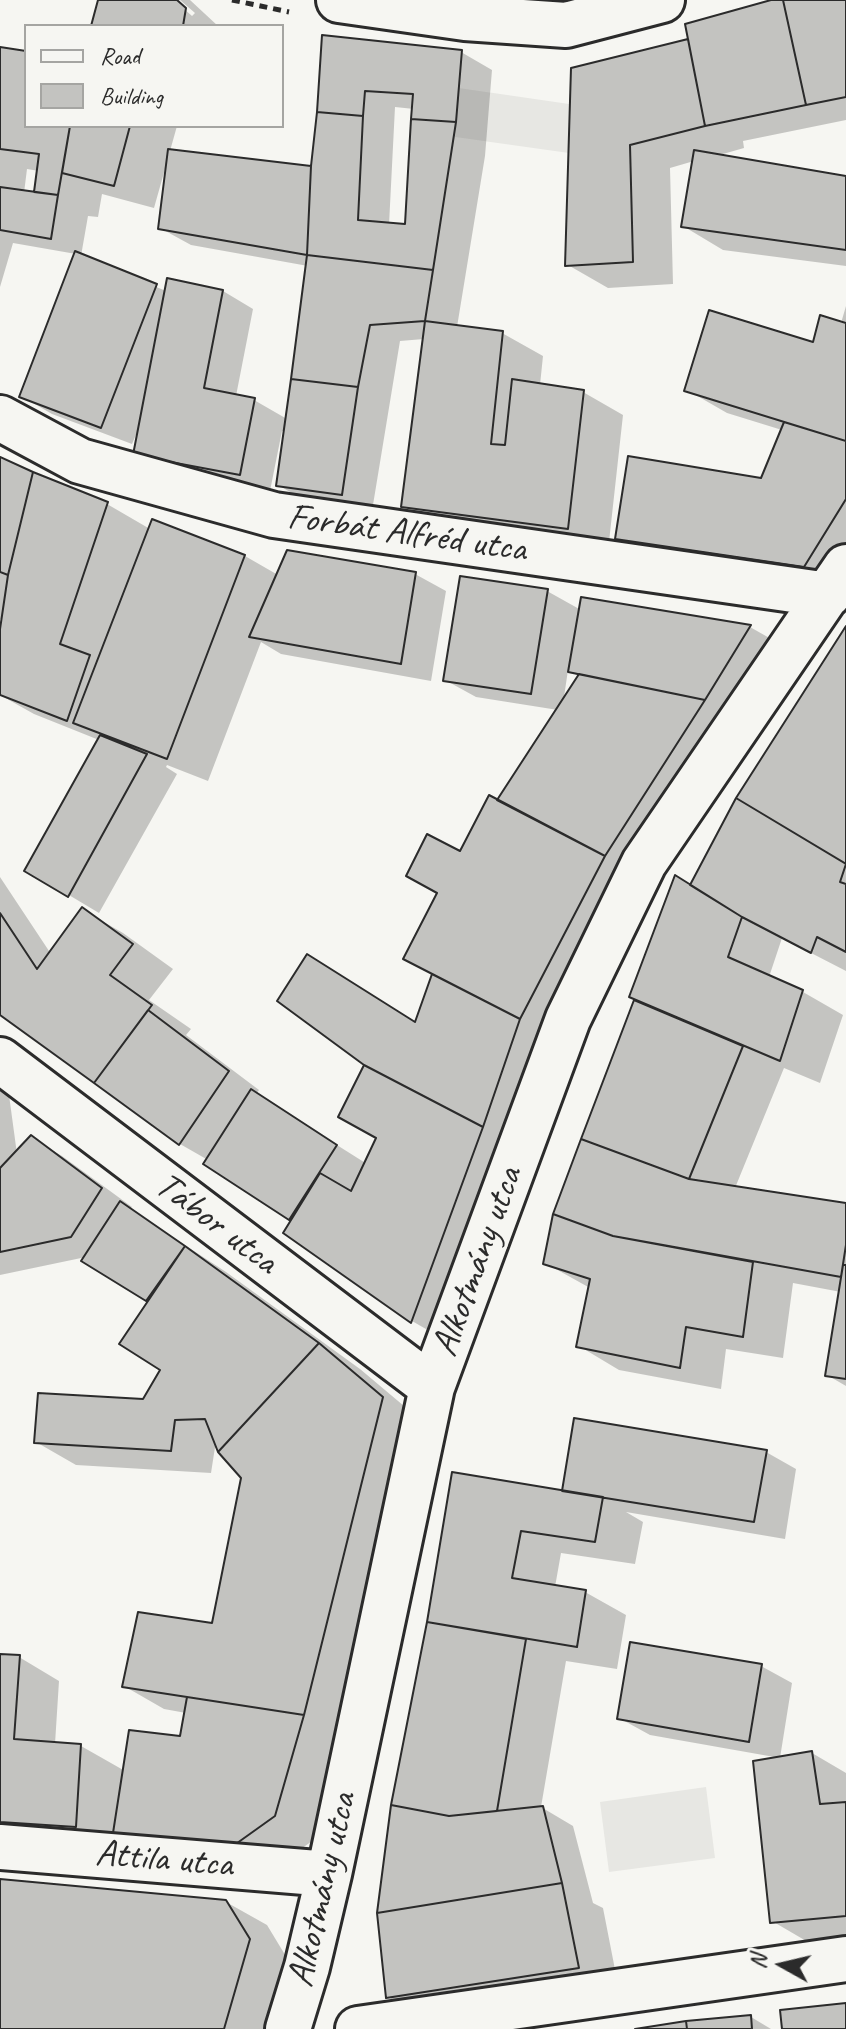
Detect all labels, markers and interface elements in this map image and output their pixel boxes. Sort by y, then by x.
legend [24,24,284,128]
text: Road [100,41,140,71]
text: Building [100,81,163,111]
street label: Forbát Alfréd utca [285,495,529,573]
street label: Alkotmány utca [423,1161,533,1363]
street label: Tábor utca [146,1163,286,1285]
street label: Alkotmány utca [279,1789,367,1991]
street label: Attila utca [94,1831,234,1889]
north arrow [742,1925,822,2005]
text: N [743,1953,773,1970]

